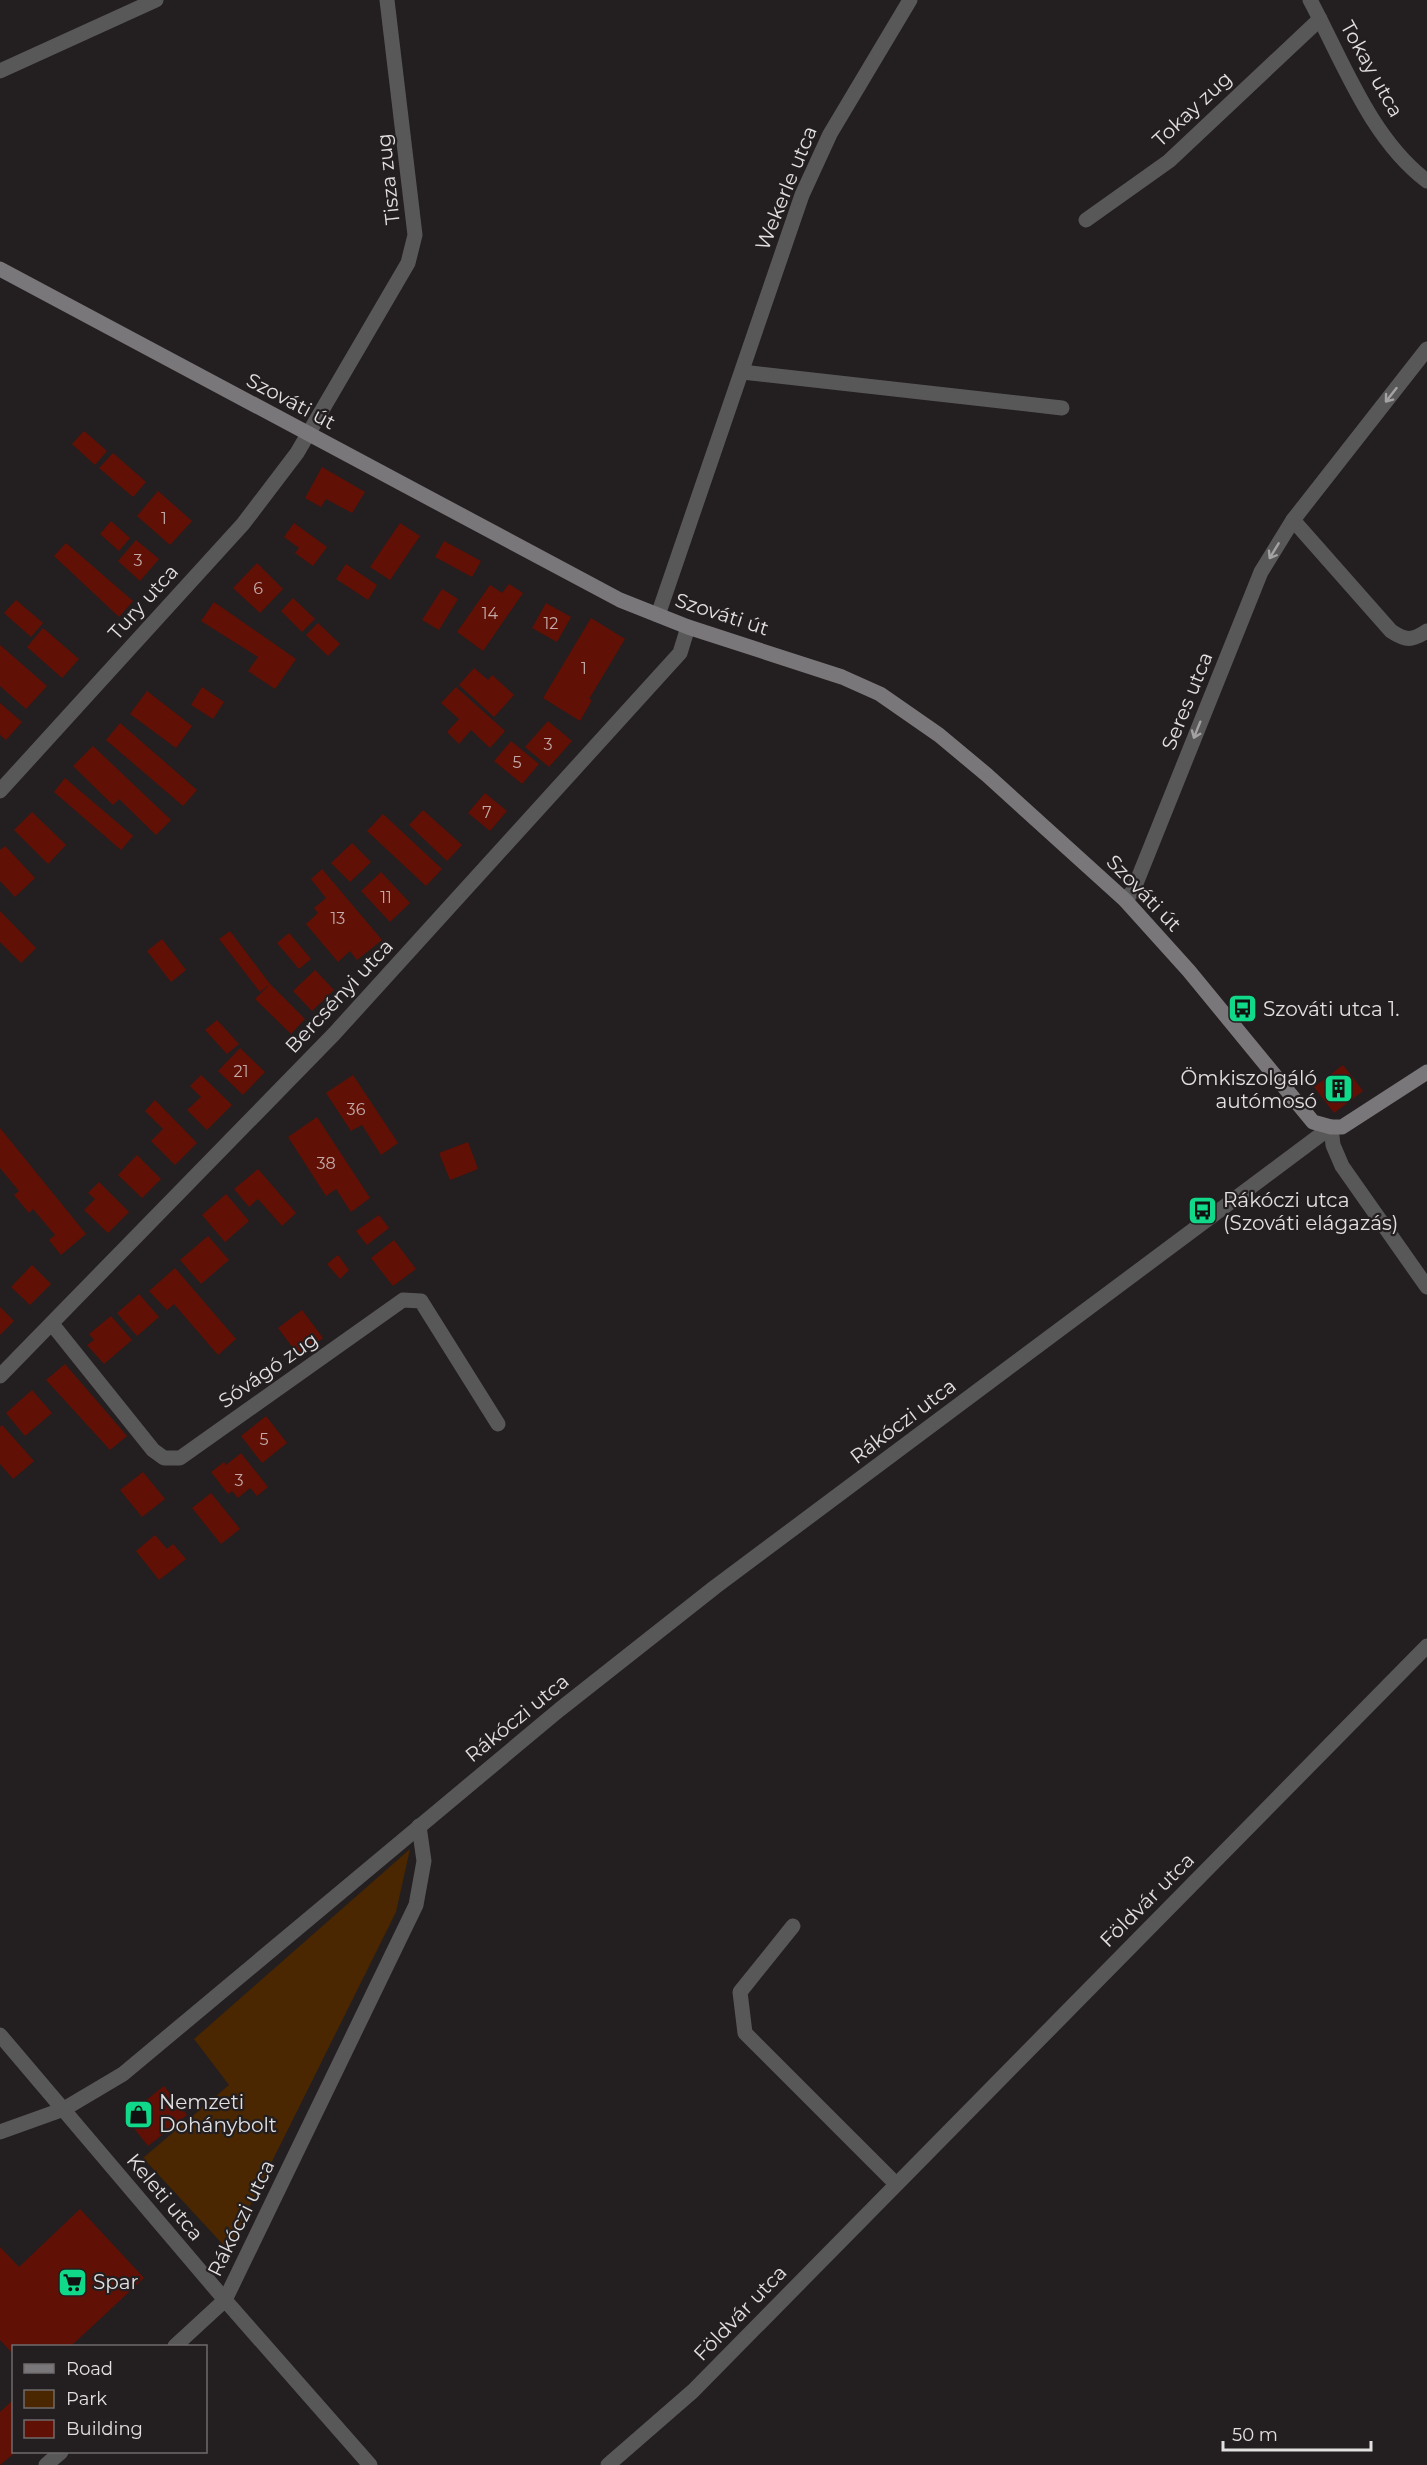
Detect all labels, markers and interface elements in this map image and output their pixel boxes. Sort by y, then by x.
street label: Tokay utca [1336,17,1408,121]
street label: Tokay zug [1147,66,1237,152]
street label: Wekerle utca [750,122,822,254]
street label: Tisza zug [371,132,405,226]
street label: Szováti út [242,368,340,434]
one-way arrow [1384,387,1397,403]
house number: 1 [161,509,167,528]
one-way arrow [1268,542,1280,559]
house number: 3 [133,551,143,570]
street label: Tury utca [103,559,183,645]
house number: 6 [253,579,263,598]
street label: Szováti út [672,588,772,640]
house number: 14 [482,604,499,623]
house number: 12 [544,614,558,633]
street label: Seres utca [1156,649,1218,753]
house number: 1 [581,659,587,678]
one-way arrow [1191,720,1202,739]
house number: 3 [543,735,553,754]
house number: 5 [512,753,522,772]
house number: 7 [482,803,492,822]
street label: Szováti út [1102,850,1186,936]
house number: 11 [380,888,392,907]
house number: 13 [331,909,345,928]
street label: Bercsényi utca [280,934,398,1058]
bus stop icon: Szováti utca 1. [1226,993,1258,1025]
place label: Szováti utca 1. [1263,997,1400,1021]
house number: 21 [234,1062,248,1081]
place label: Ömkiszolgáló autómosó [1181,1066,1317,1113]
building icon: Ömkiszolgáló autómosó [1322,1073,1354,1105]
house number: 36 [347,1100,366,1119]
house number: 38 [316,1154,336,1173]
place label: Rákóczi utca (Szováti elágazás) [1223,1188,1398,1235]
bus stop icon: Rákóczi utca (Szováti elágazás) [1186,1195,1218,1227]
street label: Sóvágó zug [214,1327,322,1413]
street label: Rákóczi utca [845,1373,961,1469]
house number: 5 [259,1430,269,1449]
house number: 3 [234,1471,244,1490]
street label: Rákóczi utca [460,1669,574,1767]
street label: Földvár utca [1095,1848,1199,1952]
place label: Nemzeti Dohánybolt [159,2090,277,2137]
shop icon: Nemzeti Dohánybolt [122,2098,154,2130]
street label: Keleti utca [122,2149,208,2245]
street label: Rákóczi utca [203,2156,279,2280]
street label: Földvár utca [688,2260,792,2366]
supermarket icon: Spar [56,2266,88,2298]
place label: Spar [93,2270,139,2294]
legend [12,2345,207,2453]
text: Road [66,2358,113,2380]
text: Park [66,2388,107,2410]
scale bar [1223,2414,1372,2452]
text: Building [66,2418,143,2440]
text: 50 m [1232,2424,1278,2446]

